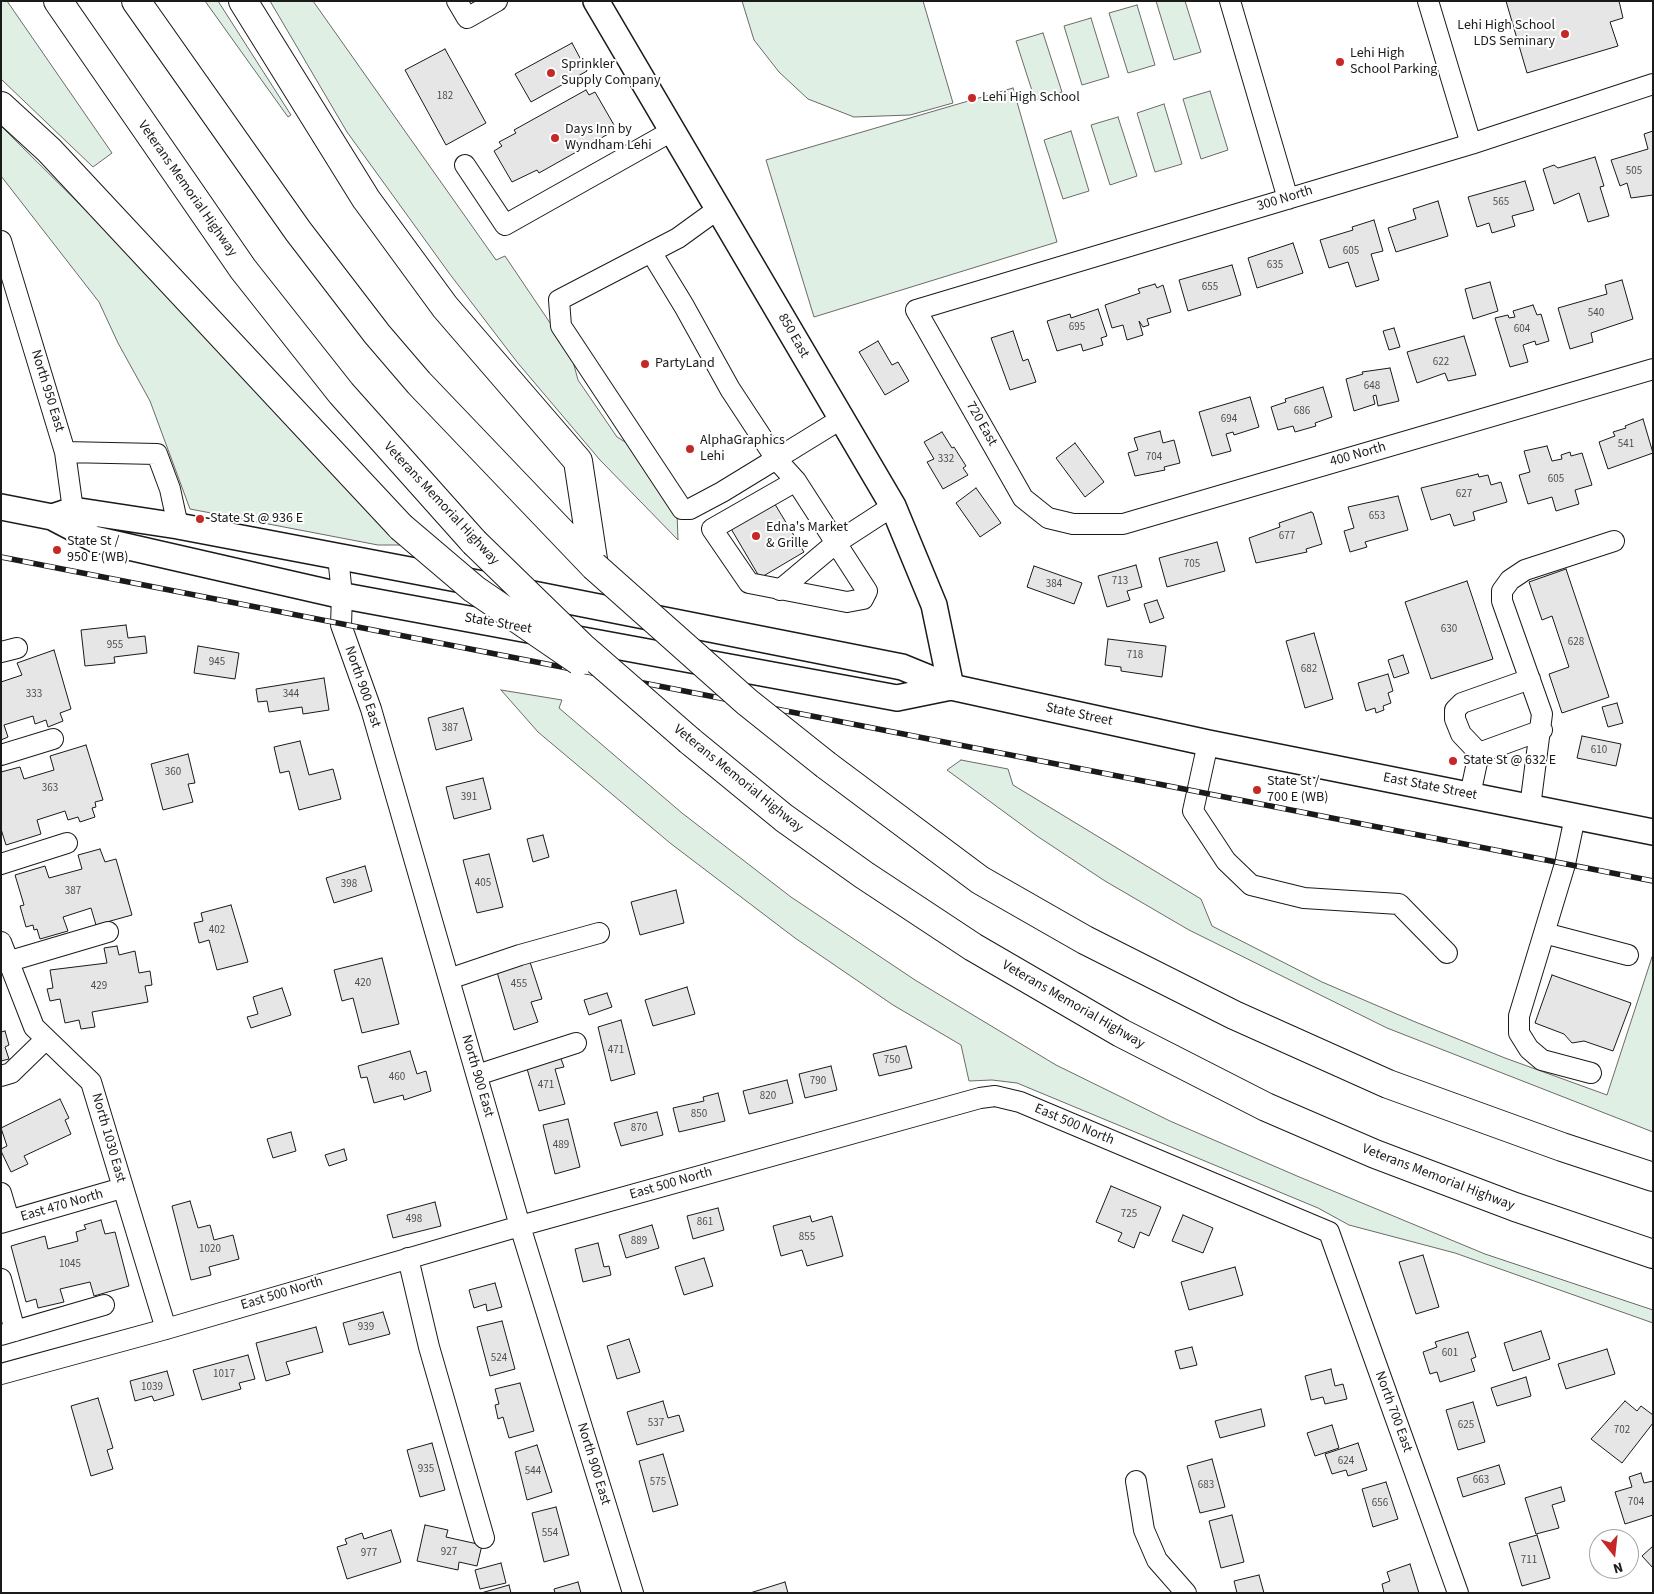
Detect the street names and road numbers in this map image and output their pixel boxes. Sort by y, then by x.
street label: Veterans Memorial Highway [134,118,240,260]
street label: 300 North [1255,183,1315,215]
street label: 850 East [774,311,812,361]
street label: North 950 East [27,348,67,434]
street label: 720 East [962,399,1000,449]
street label: Veterans Memorial Highway [380,439,502,569]
street label: 400 North [1328,439,1388,471]
street label: State Street [463,610,533,638]
street label: North 900 East [340,644,384,730]
street label: State Street [1044,700,1114,730]
street label: Veterans Memorial Highway [670,721,806,837]
street label: East State Street [1382,770,1478,804]
street label: Veterans Memorial Highway [999,957,1147,1053]
street label: North 900 East [457,1033,497,1119]
street label: North 1030 East [87,1091,129,1185]
street label: East 500 North [1032,1101,1116,1149]
street label: Veterans Memorial Highway [1359,1141,1517,1215]
street label: East 500 North [628,1164,714,1204]
street label: East 470 North [19,1186,105,1226]
street label: East 500 North [239,1274,325,1314]
street label: North 700 East [1371,1369,1415,1455]
street label: North 900 East [573,1421,613,1507]

